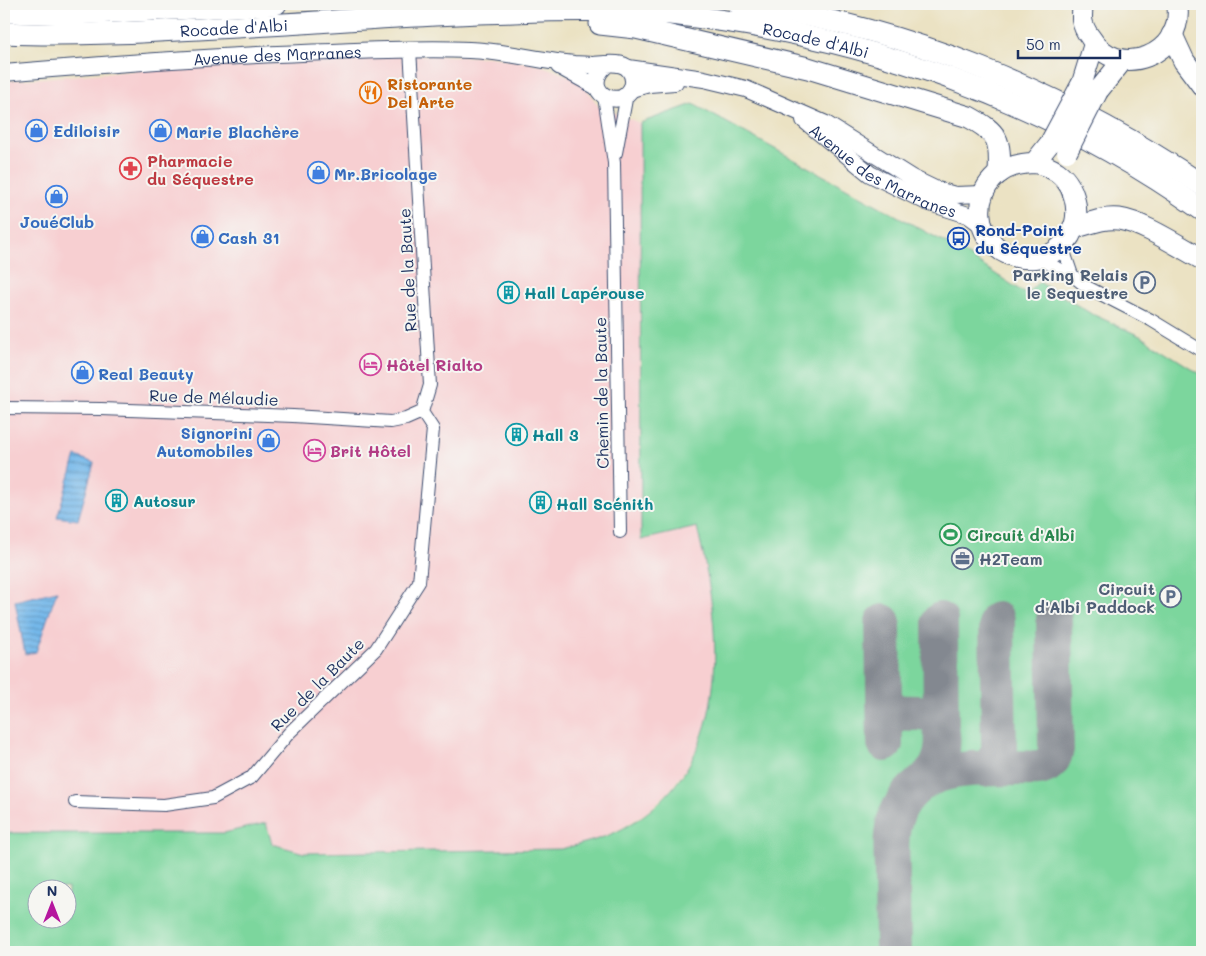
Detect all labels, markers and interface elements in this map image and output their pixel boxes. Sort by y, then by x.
street label: Rocade d'Albi [179,13,289,40]
street label: Rocade d'Albi [761,17,871,62]
scale bar [1018,28,1121,60]
text: 50 m [1026,34,1061,54]
street label: Avenue des Marranes [192,40,362,69]
place label: Ristorante Del Arte [387,73,472,112]
restaurant icon: Ristorante Del Arte [359,80,383,104]
shop icon: Ediloisir [25,118,49,142]
shop icon: Marie Blachère [148,119,172,143]
street label: Avenue des Marranes [806,119,959,221]
place label: Ediloisir [53,120,120,141]
place label: Marie Blachère [176,121,299,142]
place label: Pharmacie du Séquestre [147,150,254,189]
pharmacy icon: Pharmacie du Séquestre [119,157,143,181]
shop icon: Mr.Bricolage [306,161,330,185]
place label: Mr.Bricolage [334,163,437,184]
shop icon: JouéClub [45,185,69,209]
street label: Rue de la Baute [393,208,421,332]
place label: JouéClub [20,211,94,232]
place label: Rond-Point du Séquestre [975,219,1082,258]
shop icon: Cash 31 [190,225,214,249]
bus stop icon: Rond-Point du Séquestre [947,226,971,250]
place label: Cash 31 [218,227,280,248]
place label: Parking Relais le Sequestre [1012,264,1128,303]
parking icon: Parking Relais le Sequestre [1132,271,1156,295]
building icon: Hall Lapérouse [496,280,520,304]
place label: Hall Lapérouse [524,282,645,303]
street label: Chemin de la Baute [589,317,613,469]
hotel icon: Hôtel Rialto [358,352,382,376]
place label: Hôtel Rialto [386,354,483,375]
shop icon: Real Beauty [70,361,94,385]
place label: Real Beauty [98,363,194,384]
street label: Rue de Mélaudie [149,384,279,410]
place label: Signorini Automobiles [156,422,253,461]
building icon: Hall 3 [504,422,528,446]
place label: Hall 3 [532,424,579,445]
shop icon: Signorini Automobiles [257,429,281,453]
hotel icon: Brit Hôtel [302,438,326,462]
place label: Brit Hôtel [330,440,411,461]
building icon: Autosur [105,488,129,512]
place label: Autosur [133,490,196,511]
building icon: Hall Scénith [528,491,552,515]
place label: Hall Scénith [556,493,653,514]
sports icon: Circuit d'Albi [939,522,963,546]
place label: Circuit d'Albi [967,524,1075,545]
office icon: H2Team [951,546,975,570]
place label: H2Team [979,548,1042,569]
place label: Circuit d'Albi Paddock [1035,578,1155,617]
parking icon: Circuit d'Albi Paddock [1159,585,1183,609]
street label: Rue de la Baute [266,633,368,735]
north arrow [28,878,78,928]
text: N [47,881,57,900]

